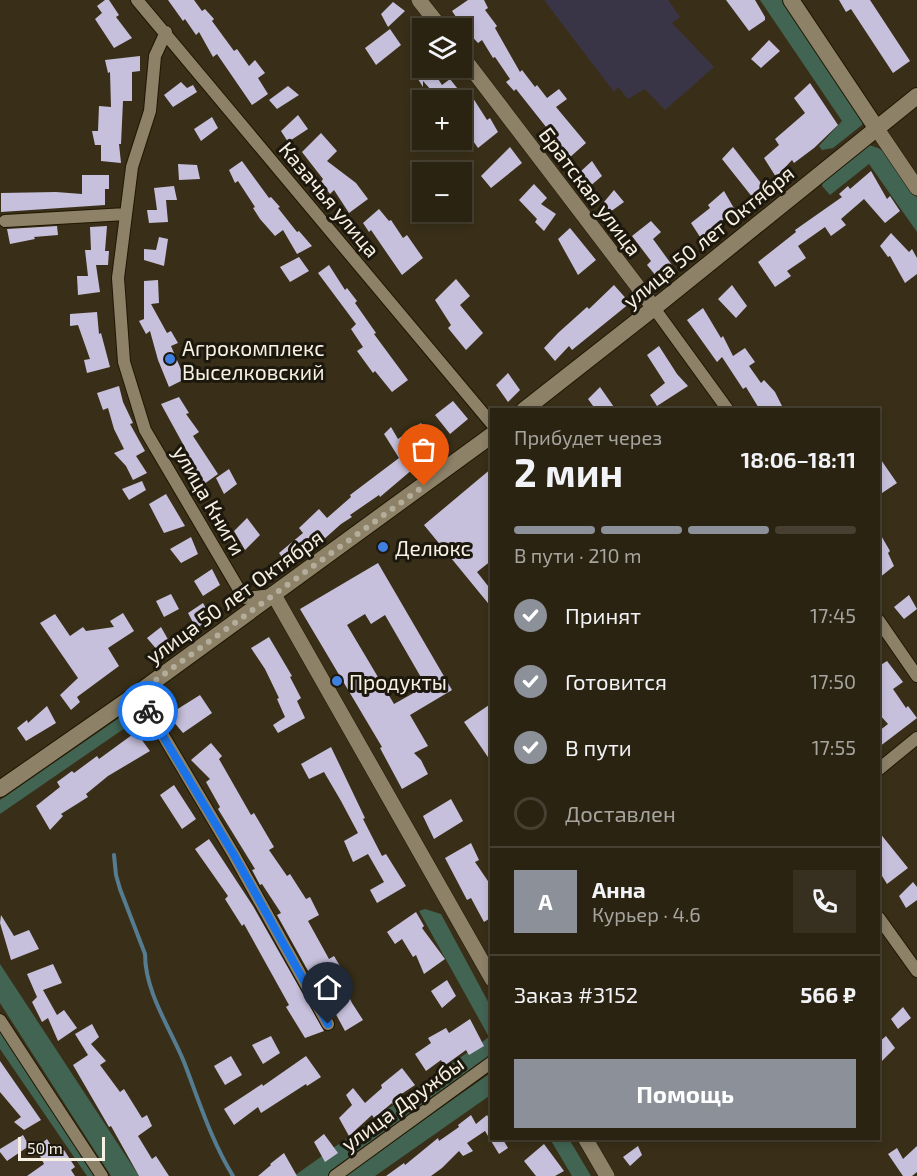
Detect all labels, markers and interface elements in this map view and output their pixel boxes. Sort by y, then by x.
map controls [412,18,472,222]
button: layers [412,18,472,78]
button: + [412,90,472,150]
street label: Братская улица [534,122,647,261]
street label: Казачья улица [274,136,386,262]
street label: улица 50 лет Октября [618,159,799,313]
button: − [412,162,472,222]
place label: Агрокомплекс Выселковский [182,335,325,384]
marker: Агрокомплекс Выселковский [163,352,177,366]
pin [398,424,449,486]
text: Прибудет через [514,425,662,449]
icon: bag [407,433,440,466]
street label: улица Книги [168,441,251,560]
text: 18:06–18:11 [741,446,856,472]
text: 2 мин [514,448,623,495]
street label: улица 50 лет Октября [141,523,328,669]
place label: Делюкс [395,535,471,560]
marker: Делюкс [376,540,390,554]
text: В пути · 210 m [514,543,641,567]
icon: check [514,599,547,632]
text: Принят [565,602,641,628]
text: 17:45 [810,603,856,627]
icon: check [514,665,547,698]
text: Готовится [565,668,667,694]
place label: Продукты [349,669,447,695]
text: 17:50 [810,669,856,693]
marker: Продукты [330,674,344,688]
courier [118,681,178,741]
icon: bike [132,695,165,728]
icon: check [514,731,547,764]
text: В пути [565,734,632,760]
text: 17:55 [812,735,856,759]
text: Доставлен [565,800,676,826]
button: phone [793,870,856,933]
text: Анна [592,876,646,902]
text: А [538,888,553,914]
text: Курьер · 4.6 [592,902,701,926]
pin [302,962,353,1024]
icon: home [311,971,344,1004]
text: Заказ #3152 [514,981,638,1007]
text: 566 ₽ [800,981,856,1007]
street label: улица Дружбы [336,1050,469,1157]
button: Помощь [514,1059,856,1128]
scale bar [18,1134,105,1162]
text: 50 m [27,1138,63,1157]

